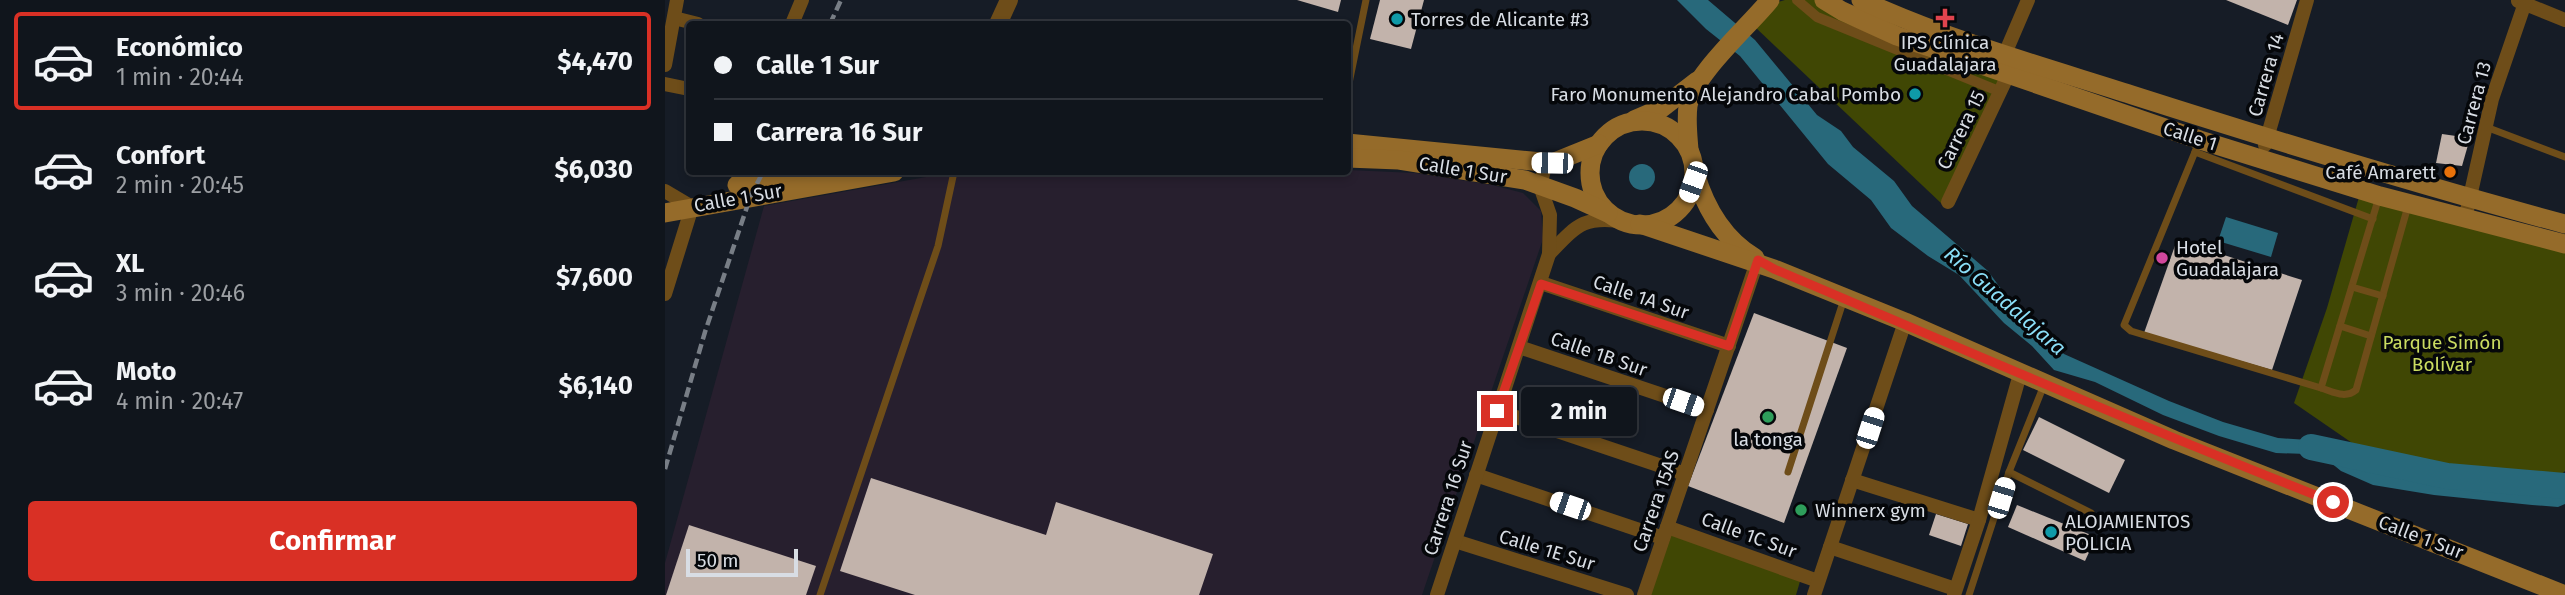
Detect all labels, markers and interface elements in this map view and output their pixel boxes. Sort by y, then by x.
place label: Torres de Alicante #3 [1411,8,1589,31]
marker: IPS Clínica Guadalajara [1935,8,1955,28]
marker: Torres de Alicante #3 [1389,11,1405,27]
icon: car [32,30,95,93]
place label: IPS Clínica Guadalajara [1893,31,1997,76]
street label: Carrera 14 [2243,31,2289,119]
text: Económico [116,32,243,63]
text: $4,470 [557,46,633,77]
text: Calle 1 Sur [756,50,879,81]
street label: Carrera 13 [2452,59,2496,147]
text: 1 min · 20:44 [116,63,244,91]
place label: Faro Monumento Alejandro Cabal Pombo [1550,83,1901,106]
marker: Faro Monumento Alejandro Cabal Pombo [1907,86,1923,102]
street label: Carrera 15 [1932,87,1990,173]
text: Carrera 16 Sur [756,117,922,148]
street label: Calle 1 [2160,117,2220,155]
icon: car [32,138,95,201]
text: Confort [116,140,205,171]
street label: Calle 1 Sur [1417,152,1509,188]
car [1531,152,1574,174]
text: $6,030 [555,154,633,185]
car [1676,159,1711,205]
place label: Café Amarett [2325,161,2436,184]
marker: Café Amarett [2442,164,2458,180]
text: 2 min · 20:45 [116,171,244,199]
street label: Calle 1 Sur [692,179,784,217]
place label: Hotel Guadalajara [2176,236,2279,281]
water label: Río Guadalajara [1939,241,2071,361]
icon: car [32,246,95,309]
text: XL [116,248,144,279]
marker: Hotel Guadalajara [2154,250,2170,266]
text: $7,600 [556,262,633,293]
street label: Calle 1A Sur [1590,270,1693,324]
text: 3 min · 20:46 [116,279,245,307]
street label: Calle 1B Sur [1548,327,1651,381]
park label: Parque Simón Bolívar [2382,331,2502,376]
icon: car [32,354,95,417]
text: Moto [116,356,176,387]
text: $6,140 [558,370,633,401]
car [1660,385,1707,419]
callout: 2 min [1521,386,1637,436]
text: 4 min · 20:47 [116,387,243,415]
route end [1481,395,1513,427]
text: 2 min [1551,397,1607,425]
car [1854,405,1887,451]
marker: la tonga [1760,409,1776,425]
place label: la tonga [1733,428,1803,451]
street label: Carrera 16 Sur [1419,437,1478,558]
street label: Carrera 15AS [1628,447,1684,555]
car [1985,475,2018,521]
route start [2317,486,2349,518]
car [1547,489,1594,523]
place label: Winnerx gym [1815,499,1926,522]
button: Confirmar [28,501,637,581]
marker: Winnerx gym [1793,502,1809,518]
street label: Calle 1C Sur [1698,507,1800,563]
place label: ALOJAMIENTOS POLICIA [2065,510,2190,555]
street label: Calle 1 Sur [2375,510,2467,564]
marker: ALOJAMIENTOS POLICIA [2043,524,2059,540]
street label: Calle 1E Sur [1496,525,1598,576]
scale bar [686,546,798,578]
text: 50 m [697,549,738,572]

